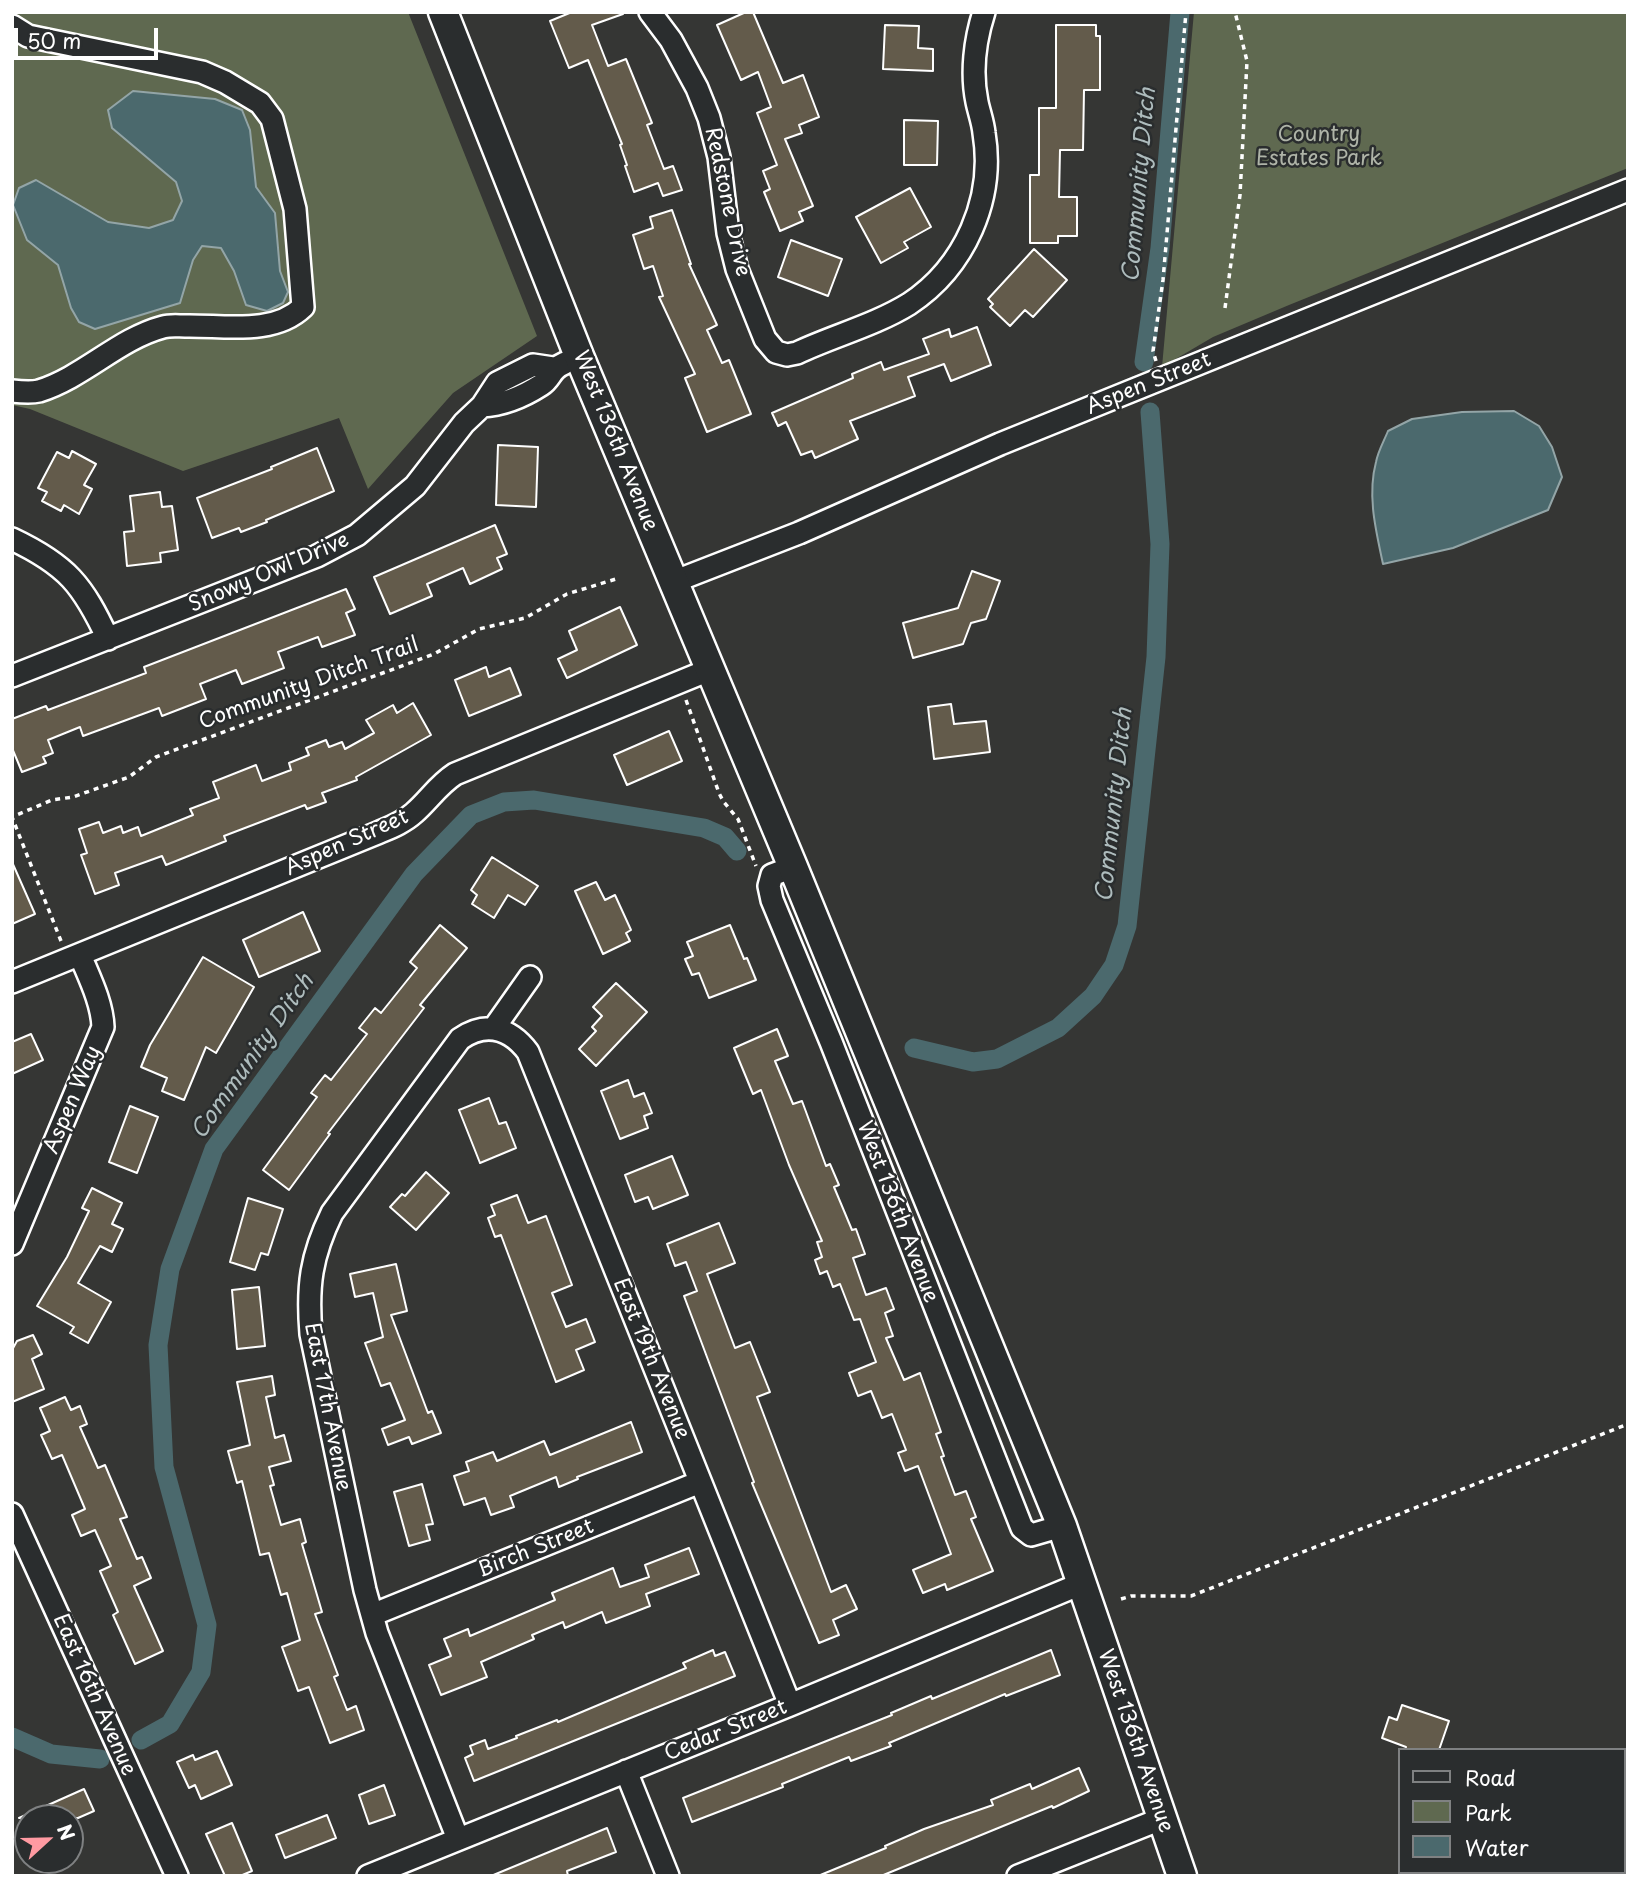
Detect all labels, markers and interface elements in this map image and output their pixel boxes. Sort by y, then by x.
scale bar [18,14,161,58]
text: 50 m [27,24,81,56]
water label: Community Ditch [1118,87,1162,283]
park label: Country Estates Park [1256,122,1382,172]
street label: Redstone Drive [699,125,755,279]
street label: West 136th Avenue [567,347,663,535]
street label: Aspen Street [1083,348,1215,420]
street label: Snowy Owl Drive [185,528,353,618]
street label: Community Ditch Trail [196,632,422,736]
water label: Community Ditch [1091,707,1139,903]
street label: Aspen Street [281,805,413,881]
water label: Community Ditch [186,969,320,1145]
street label: Aspen Way [39,1042,107,1158]
street label: West 136th Avenue [851,1118,943,1306]
street label: East 19th Avenue [607,1275,695,1443]
street label: East 17th Avenue [298,1321,356,1493]
street label: Birch Street [474,1514,598,1584]
street label: East 16th Avenue [47,1610,141,1780]
street label: West 136th Avenue [1092,1646,1178,1836]
street label: Cedar Street [661,1695,791,1767]
legend [1398,1748,1626,1874]
text: Road [1465,1761,1516,1793]
text: Park [1465,1796,1512,1828]
north arrow [14,1804,84,1874]
text: N [51,1820,82,1844]
text: Water [1465,1831,1528,1863]

